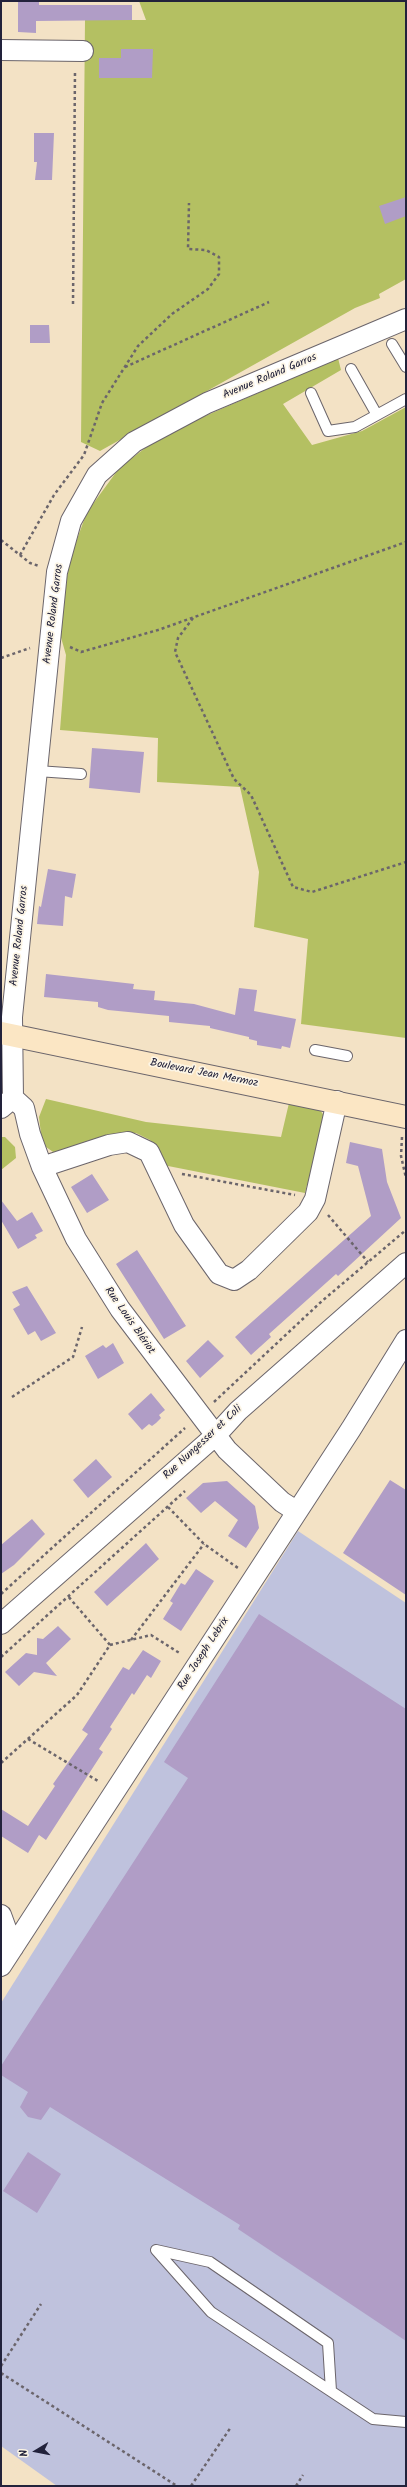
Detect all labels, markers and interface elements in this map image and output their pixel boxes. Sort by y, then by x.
street label: Avenue Roland Garros [221,351,319,403]
street label: Avenue Roland Garros [41,563,67,665]
street label: Avenue Roland Garros [8,885,32,987]
street label: Boulevard Jean Mermoz [149,1057,259,1091]
street label: Rue Louis Blériot [101,1285,157,1357]
street label: Rue Nungesser et Coli [161,1403,245,1483]
street label: Rue Joseph Lebrix [176,1615,232,1693]
north arrow [16,2431,56,2471]
text: N [15,2448,34,2458]

